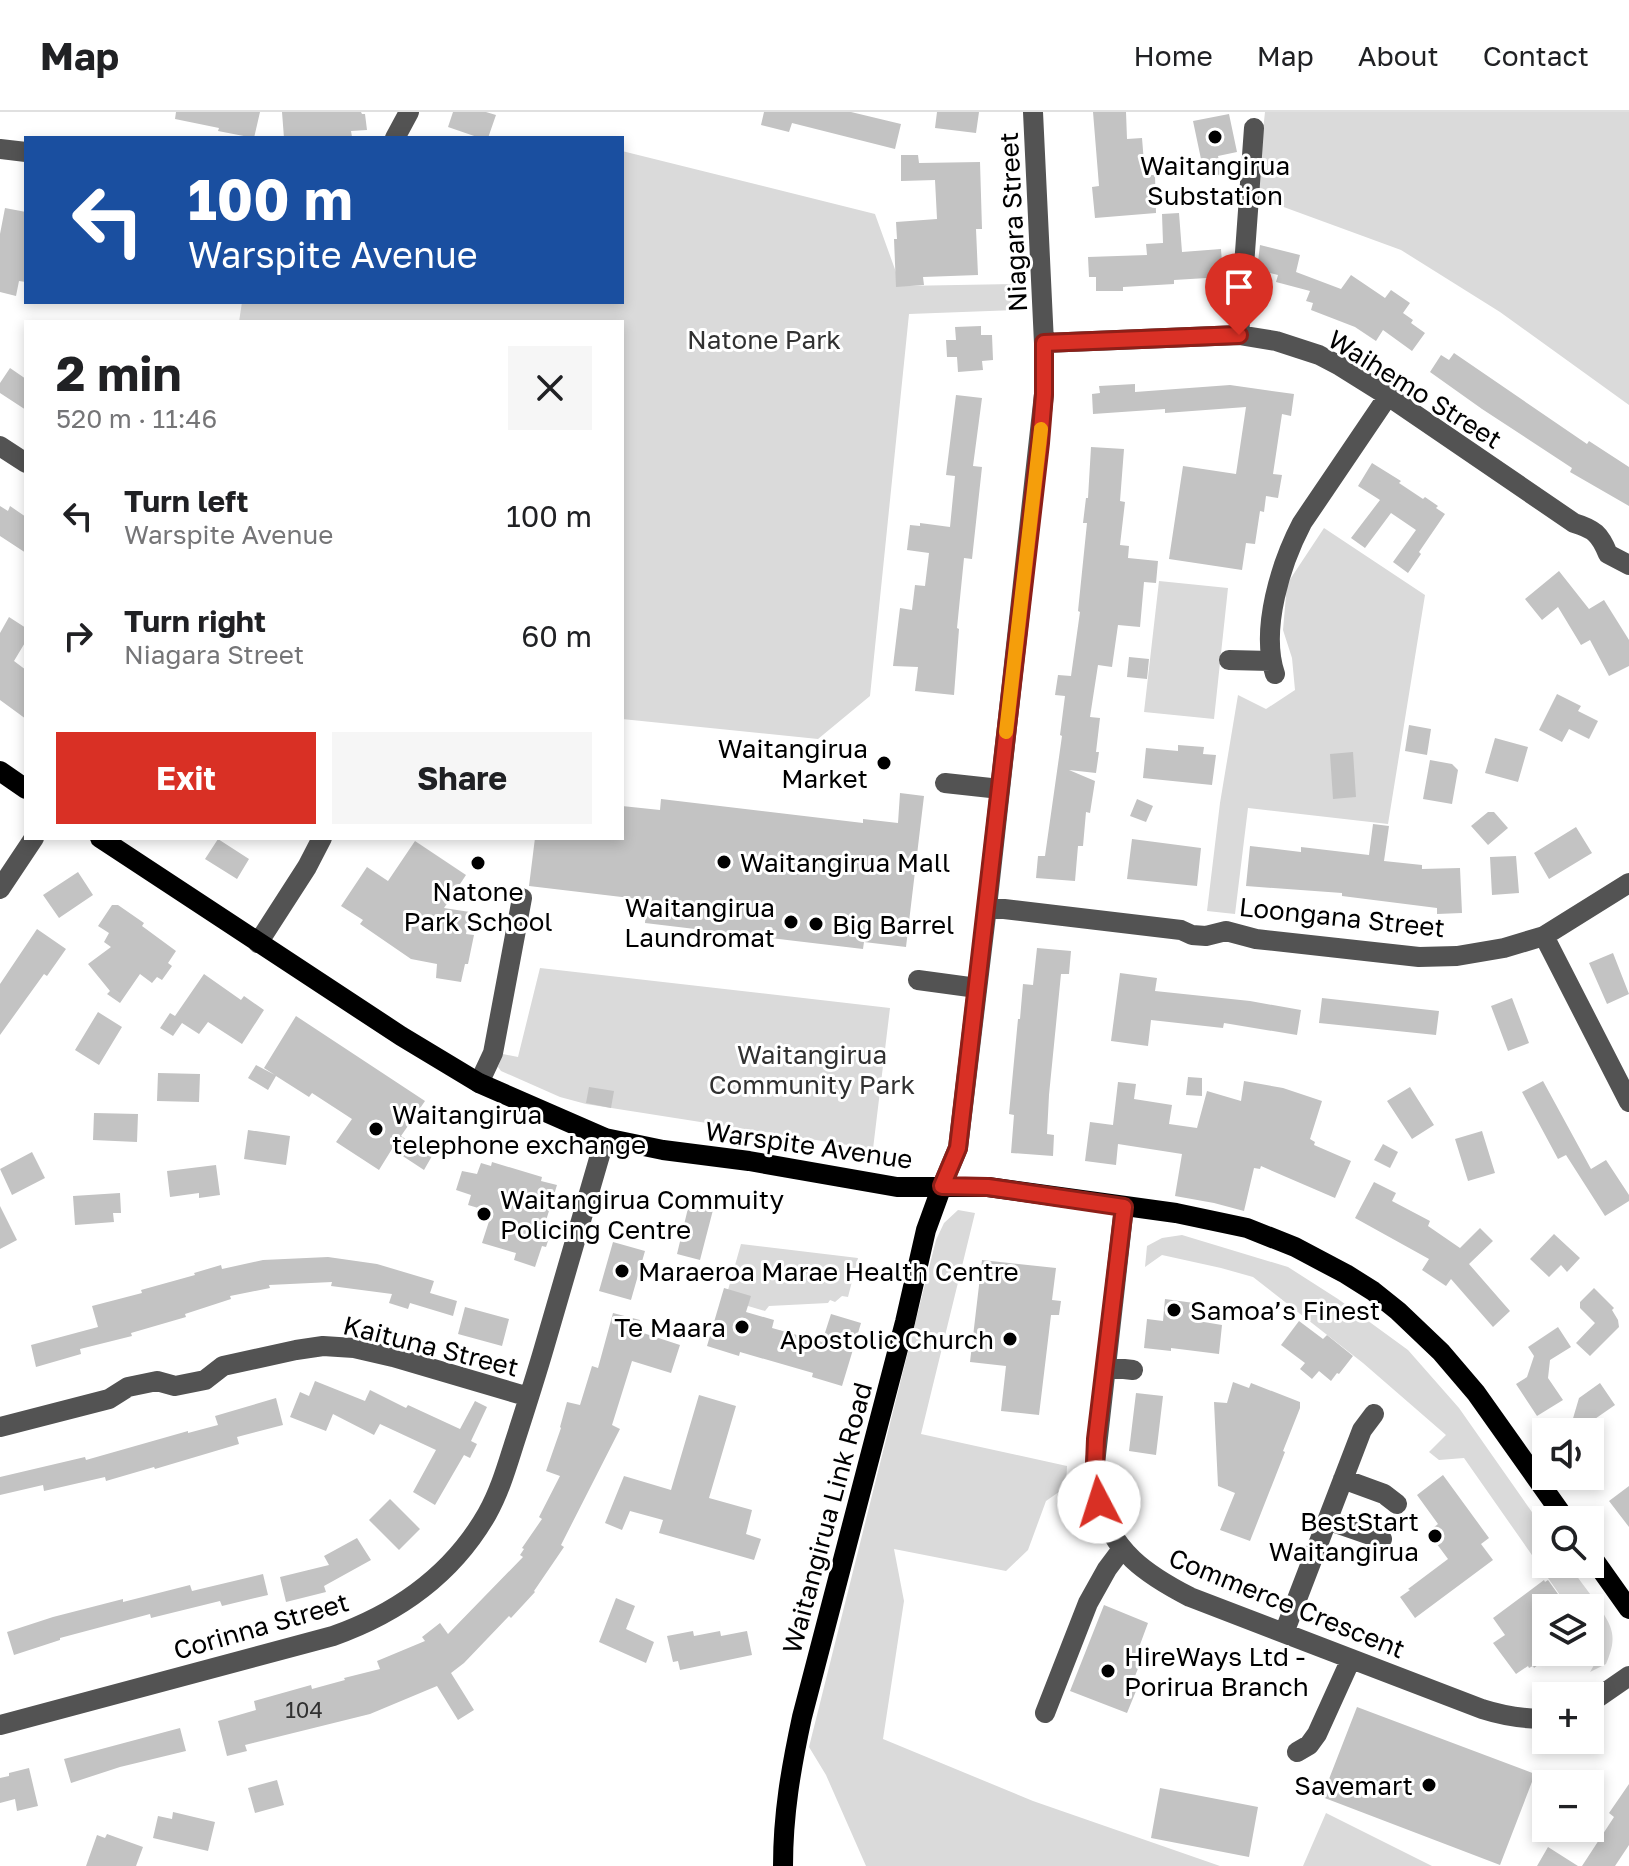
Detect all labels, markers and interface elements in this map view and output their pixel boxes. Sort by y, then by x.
text: Map [40,33,119,78]
text: Home [1134,39,1213,72]
text: Map [1257,39,1314,72]
text: About [1358,39,1439,72]
text: Contact [1483,39,1589,72]
marker: Waitangirua Substation [1206,128,1224,146]
street label: Niagara Street [993,131,1033,313]
place label: Waitangirua Substation [1140,150,1290,211]
text: 100 m [188,165,353,232]
icon: left [56,168,160,272]
text: Warspite Avenue [188,233,478,276]
pin [1205,253,1273,335]
icon: arrive [1217,265,1261,309]
street label: Waihemo Street [1323,323,1507,455]
park label: Natone Park [687,324,841,355]
text: 2 min [56,344,181,402]
button: close [508,346,592,430]
text: 520 m · 11:46 [56,403,217,434]
text: Turn left [124,483,249,519]
icon: left [56,494,100,538]
text: 100 m [506,498,592,534]
text: Warspite Avenue [124,519,333,550]
text: Turn right [124,603,266,639]
icon: right [56,614,100,658]
text: 60 m [521,618,592,654]
text: Niagara Street [124,639,304,670]
button: Exit [56,732,316,824]
button: Share [332,732,592,824]
place label: Waitangirua Market [718,733,868,794]
marker: Waitangirua Market [875,754,893,772]
place label: Waitangirua Mall [740,847,950,878]
marker: Waitangirua Mall [715,853,733,871]
marker: Natone Park School [469,854,487,872]
place label: Natone Park School [403,876,553,937]
street label: Loongana Street [1238,891,1446,943]
place label: Waitangirua Laundromat [624,892,775,953]
place label: Big Barrel [832,909,954,940]
marker: Waitangirua Laundromat [782,913,800,931]
marker: Big Barrel [807,915,825,933]
park label: Waitangirua Community Park [709,1039,915,1100]
place label: Waitangirua telephone exchange [392,1099,646,1160]
street label: Warspite Avenue [703,1115,915,1175]
marker: Waitangirua telephone exchange [367,1120,385,1138]
place label: Waitangirua Commuity Policing Centre [500,1184,785,1245]
marker: Waitangirua Commuity Policing Centre [475,1205,493,1223]
place label: Maraeroa Marae Health Centre [638,1256,1019,1287]
marker: Maraeroa Marae Health Centre [613,1262,631,1280]
place label: Samoa’s Finest [1190,1295,1380,1326]
marker: Samoa’s Finest [1165,1301,1183,1319]
street label: Kaituna Street [340,1309,522,1383]
place label: Te Maara [614,1312,726,1343]
marker: Te Maara [733,1318,751,1336]
place label: Apostolic Church [780,1324,994,1355]
marker: Apostolic Church [1001,1330,1019,1348]
street label: Waitangirua Link Road [776,1379,878,1657]
map controls [1532,1418,1604,1842]
button: sound [1532,1418,1604,1490]
position arrow [1057,1460,1141,1544]
place label: BestStart Waitangirua [1269,1506,1419,1567]
button: search [1532,1506,1604,1578]
marker: BestStart Waitangirua [1426,1527,1444,1545]
street label: Commerce Crescent [1164,1541,1410,1665]
street label: Corinna Street [170,1586,352,1666]
button: layers [1532,1594,1604,1666]
place label: HireWays Ltd - Porirua Branch [1124,1641,1309,1702]
marker: HireWays Ltd - Porirua Branch [1099,1662,1117,1680]
button: + [1532,1682,1604,1754]
house number: 104 [285,1696,323,1723]
place label: Savemart [1294,1770,1413,1801]
button: − [1532,1770,1604,1842]
marker: Savemart [1420,1776,1438,1794]

